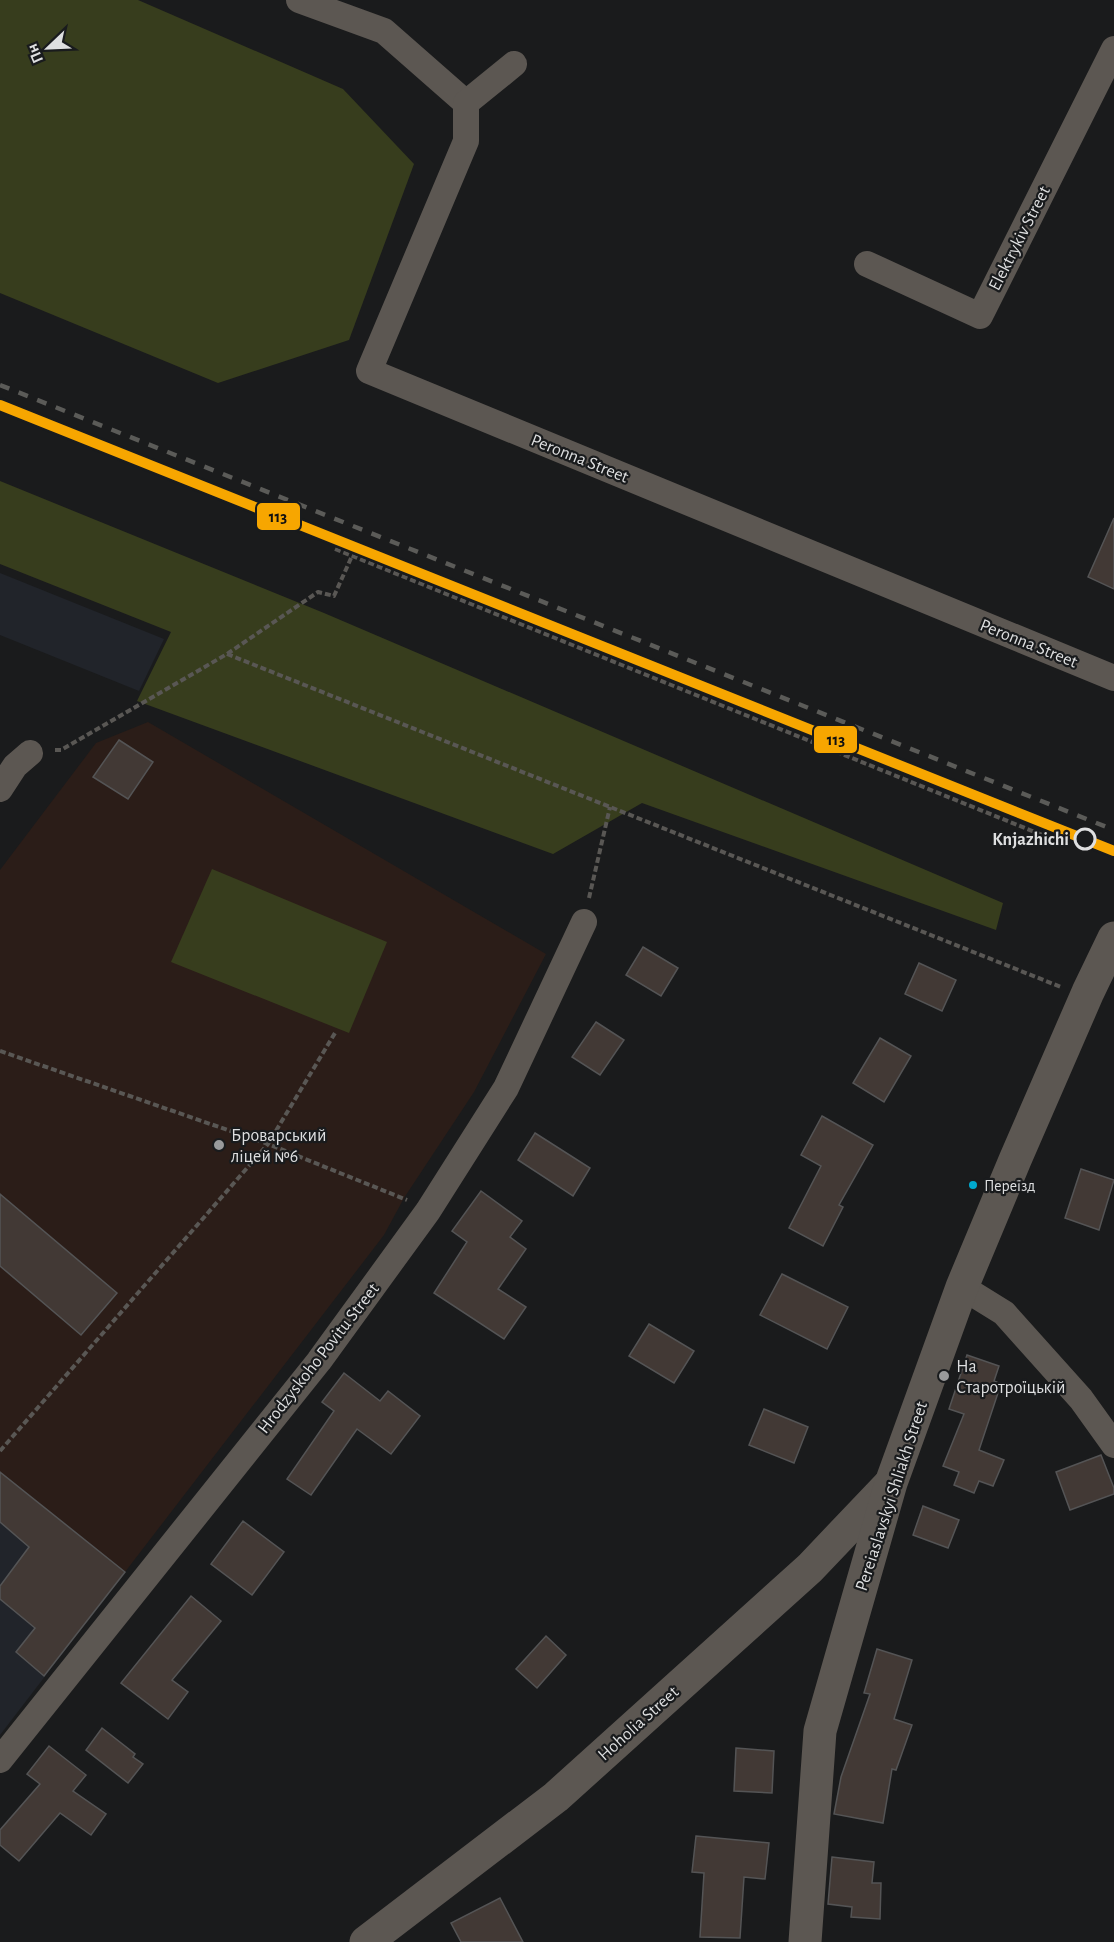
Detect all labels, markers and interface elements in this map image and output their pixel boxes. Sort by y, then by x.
north arrow [18,18,78,78]
text: Пн [24,41,46,66]
street label: Elektrykiv Street [986,183,1054,294]
street label: Peronna Street [528,431,631,487]
line badge: 113 [256,502,301,531]
text: 113 [269,509,287,525]
street label: Peronna Street [977,616,1080,672]
line badge: 113 [813,725,858,754]
text: 113 [827,732,845,748]
marker: Knjazhichi [1074,828,1096,850]
place label: Knjazhichi [992,831,1069,849]
place label: Броварський ліцей №6 [231,1127,326,1166]
marker: Броварський ліцей №6 [212,1138,226,1152]
place label: Переїзд [984,1178,1035,1194]
marker: Переїзд [967,1179,979,1191]
street label: Hrodzyskoho Povitu Street [255,1280,383,1437]
place label: На Старотроїцькій [956,1358,1065,1397]
marker: На Старотроїцькій [937,1369,951,1383]
street label: Pereiaslavskyi Shliakh Street [853,1399,931,1593]
street label: Hoholia Street [595,1683,683,1764]

